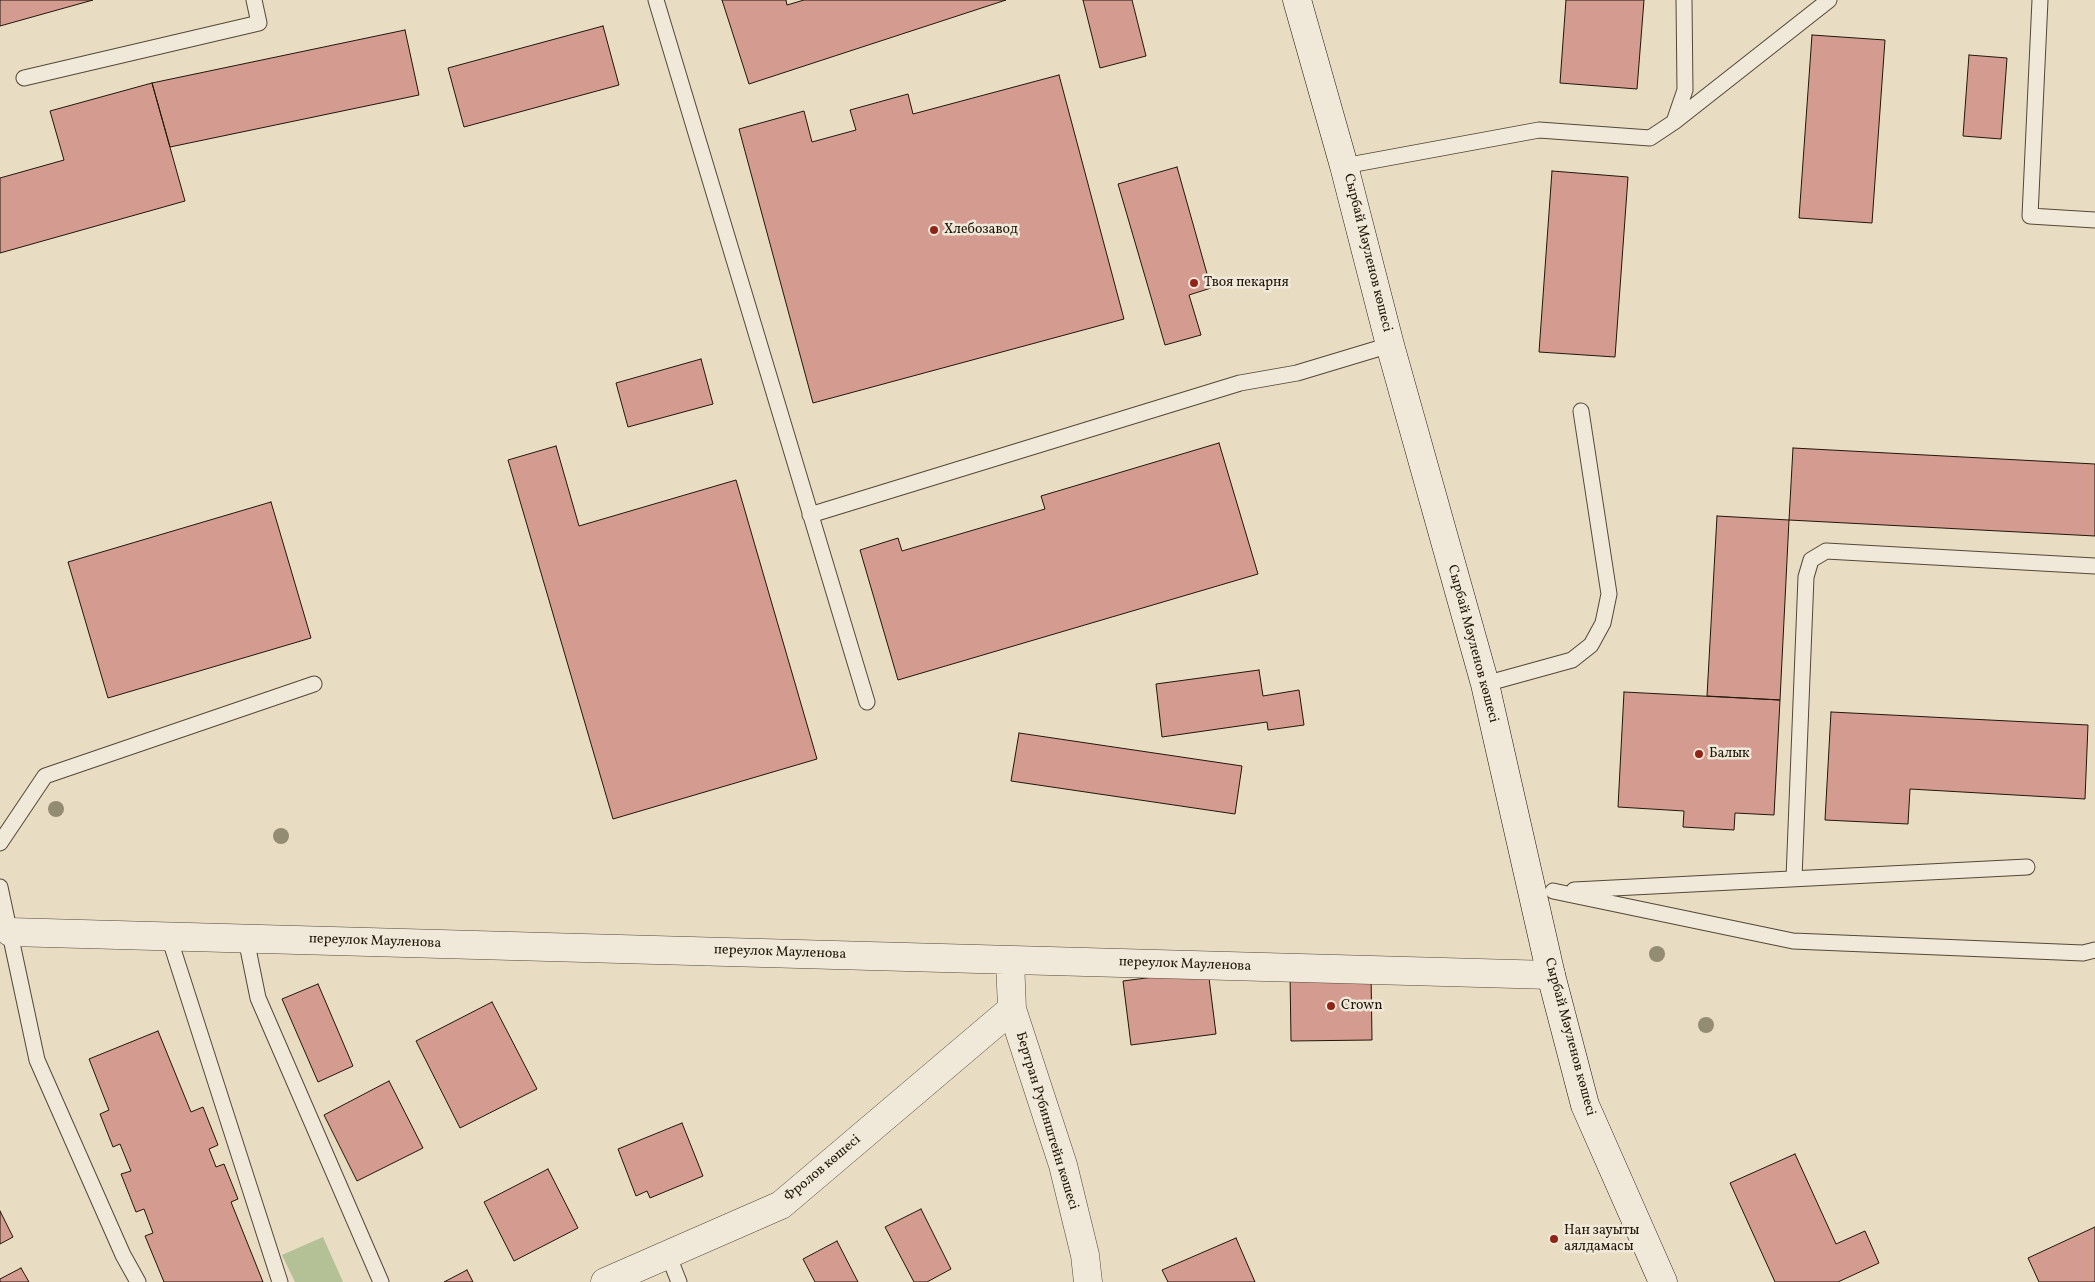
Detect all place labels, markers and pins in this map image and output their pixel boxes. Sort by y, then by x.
place label: Хлебозавод [944,222,1018,238]
marker: Хлебозавод [928,224,940,236]
place label: Твоя пекарня [1204,275,1289,291]
marker: Твоя пекарня [1188,277,1200,289]
place label: Балык [1709,746,1750,762]
marker: Балык [1693,748,1705,760]
place label: Crown [1341,998,1383,1014]
marker: Crown [1325,1000,1337,1012]
place label: Нан зауыты аялдамасы [1564,1223,1639,1256]
marker: Нан зауыты аялдамасы [1548,1233,1560,1245]

